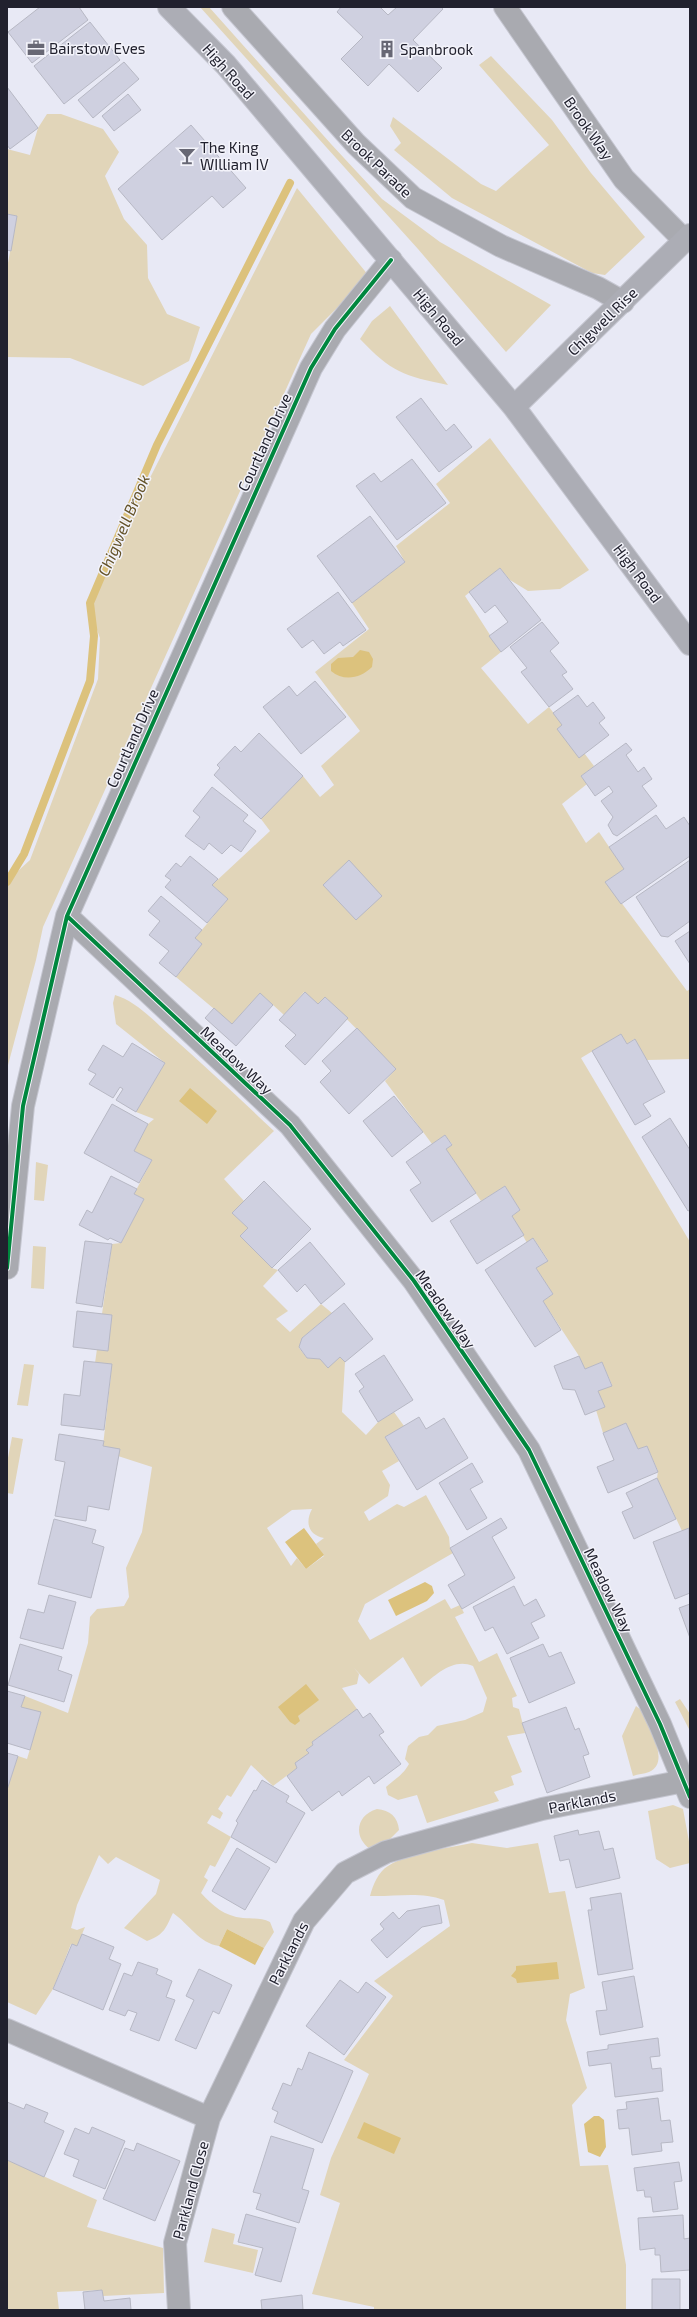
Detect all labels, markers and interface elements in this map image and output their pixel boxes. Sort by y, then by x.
office icon: Bairstow Eves [26,38,46,58]
place label: Bairstow Eves [49,39,145,57]
street label: High Road [199,39,259,103]
building icon: Spanbrook [377,39,397,59]
place label: Spanbrook [400,40,473,58]
street label: Brook Way [561,93,617,163]
street label: Brook Parade [338,125,416,201]
place label: The King WIlliam IV [200,138,269,173]
bar icon: The King WIlliam IV [177,146,197,166]
street label: Chigwell Rise [563,283,641,359]
street label: High Road [410,285,468,349]
street label: Courtland Drive [233,390,295,494]
water label: Chigwell Brook [93,471,153,579]
street label: High Road [610,540,666,606]
street label: Courtland Drive [102,686,162,790]
street label: Meadow Way [197,1022,277,1098]
street label: Meadow Way [412,1266,480,1352]
street label: Meadow Way [581,1545,637,1635]
street label: Parklands [547,1786,617,1816]
street label: Parklands [264,1918,312,1988]
street label: Parkland Close [168,2139,212,2241]

